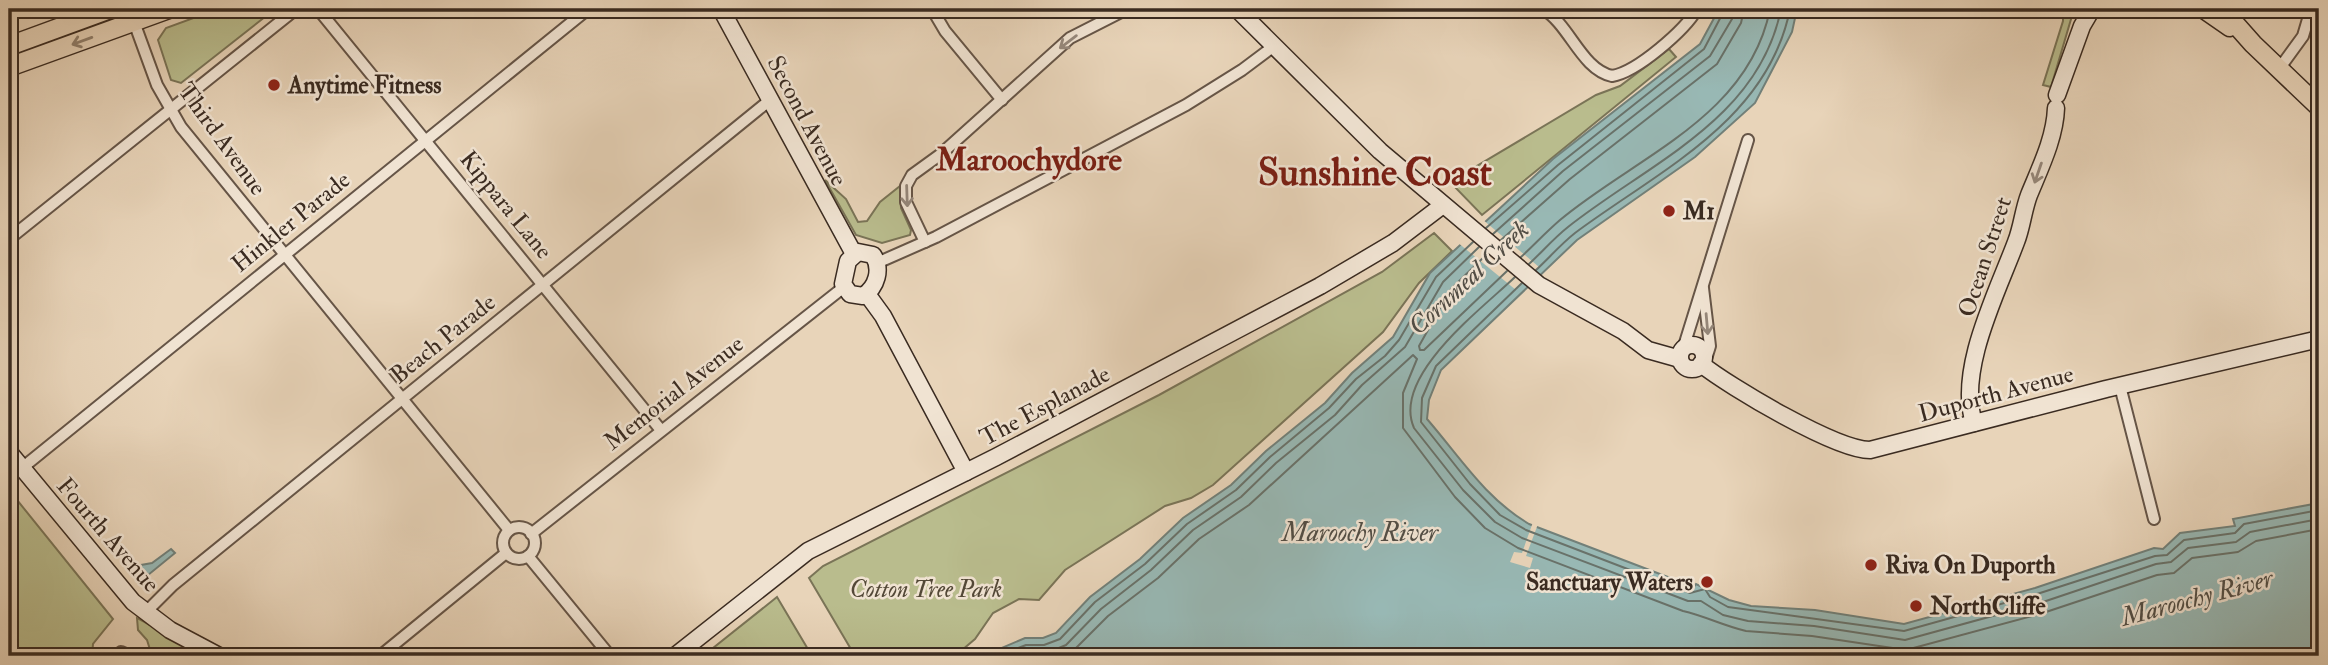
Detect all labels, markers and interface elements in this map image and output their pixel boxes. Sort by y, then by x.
one-way arrow [1058,34,1077,49]
one-way arrow [71,35,93,48]
street label: Second Avenue [760,51,854,191]
place label: Anytime Fitness [287,70,441,101]
street label: Third Avenue [171,77,273,201]
marker: Anytime Fitness [266,77,282,93]
district label: Maroochydore [935,140,1123,180]
street label: Kippara Lane [453,144,559,266]
district label: Sunshine Coast [1258,149,1493,197]
one-way arrow [2031,162,2043,184]
street label: Hinkler Parade [225,165,357,279]
one-way arrow [901,184,914,207]
street label: Ocean Street [1951,193,2019,321]
place label: M1 [1682,196,1715,227]
marker: M1 [1661,203,1677,219]
water label: Cornmeal Creek [1402,214,1536,342]
street label: Beach Parade [384,287,502,391]
one-way arrow [1701,312,1714,335]
street label: Memorial Avenue [598,329,750,457]
street label: Duporth Avenue [1915,358,2077,430]
street label: The Esplanade [975,359,1115,453]
street label: Fourth Avenue [50,471,166,599]
water label: Maroochy River [1280,517,1439,549]
place label: Riva On Duporth [1885,550,2056,581]
marker: Riva On Duporth [1863,557,1879,573]
water label: Maroochy River [2116,562,2278,634]
place label: Sanctuary Waters [1526,567,1693,598]
park label: Cotton Tree Park [850,574,1002,605]
marker: Sanctuary Waters [1699,574,1715,590]
place label: NorthCliffe [1929,591,2046,622]
marker: NorthCliffe [1908,598,1924,614]

